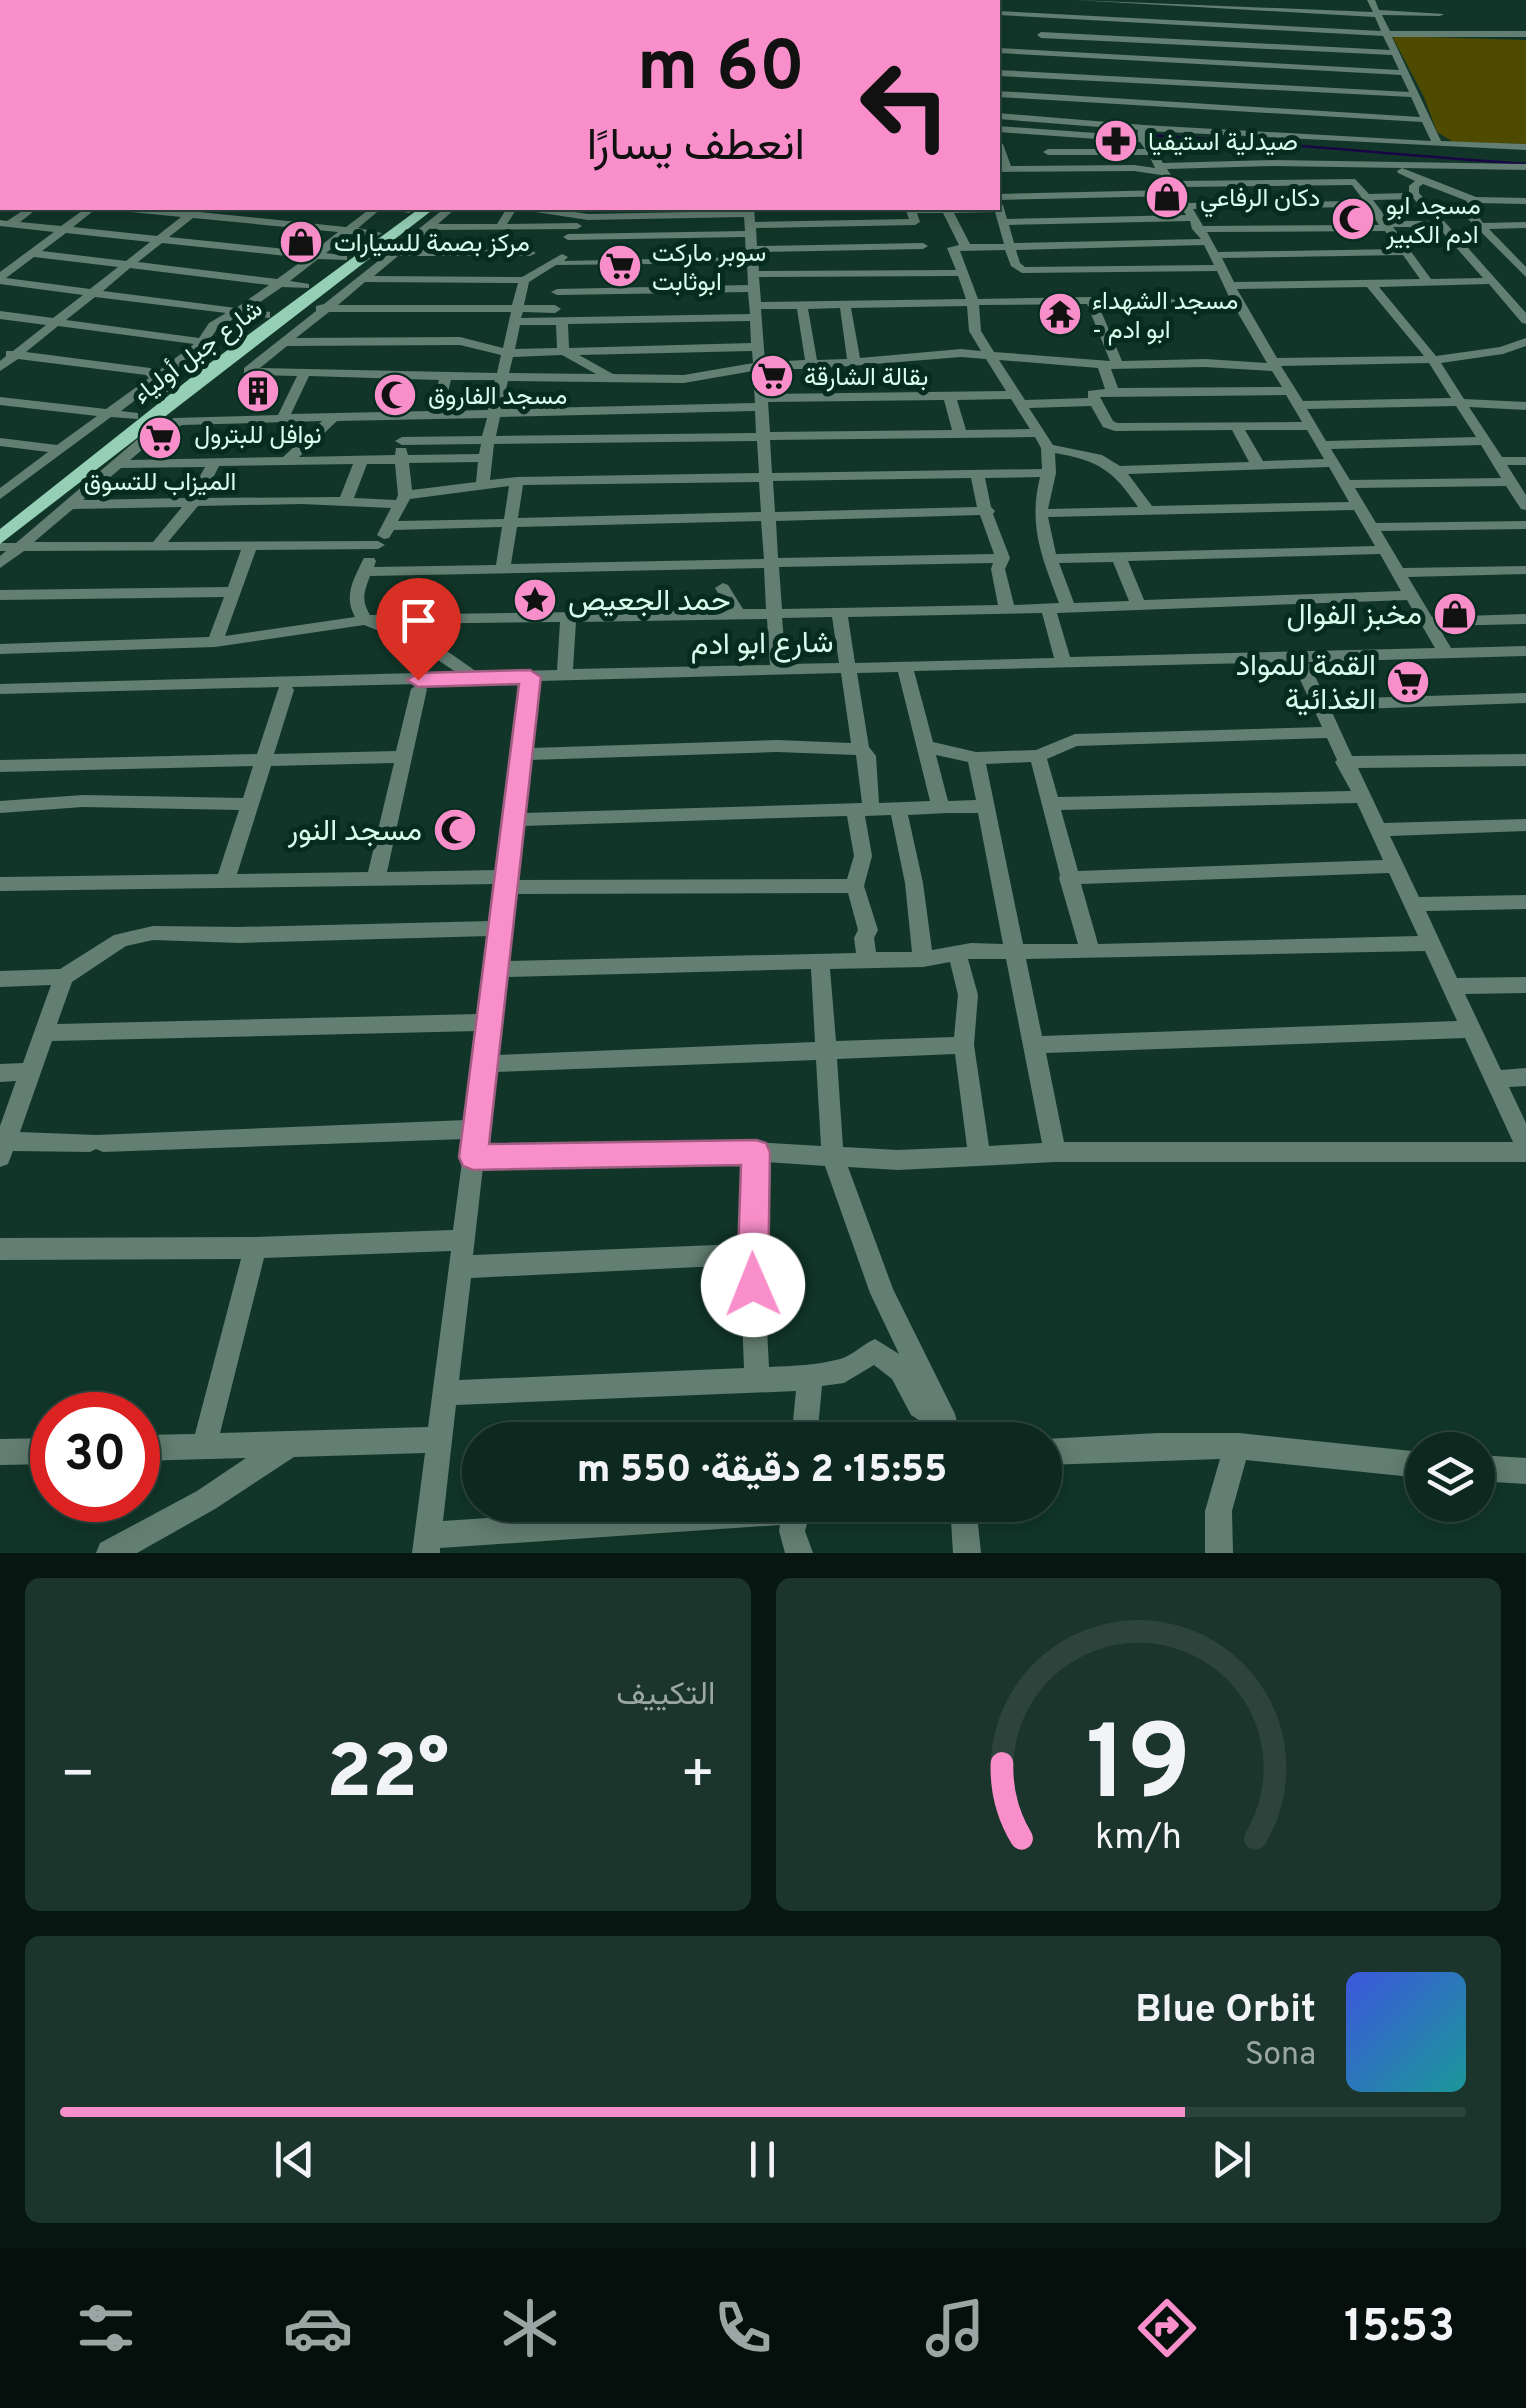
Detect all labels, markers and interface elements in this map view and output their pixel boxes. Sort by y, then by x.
text: 60 m [637,26,805,115]
icon: left [840,40,970,170]
pharmacy icon: صيدلية استيفيا [1093,118,1139,164]
text: انعطف يسارًا [587,119,805,176]
place label: صيدلية استيفيا [1148,128,1298,160]
shop icon: دكان الرفاعي [1144,174,1190,220]
place label: دكان الرفاعي [1200,184,1320,218]
place label: مسجد ابو ادم الكبير [1385,192,1481,253]
mosque icon: مسجد ابو ادم الكبير [1330,196,1376,242]
shop icon: مركز بصمة للسيارات [278,219,324,265]
place label: مركز بصمة للسيارات [334,229,530,261]
place label: سوبر ماركت ابوثابت [652,239,766,300]
supermarket icon: سوبر ماركت ابوثابت [597,243,643,289]
place label: مسجد الشهداء - ابو ادم [1092,287,1238,348]
temple icon: مسجد الشهداء - ابو ادم [1037,291,1083,337]
street label: شارع جبل أولياء [127,293,270,413]
supermarket icon: بقالة الشارقة [749,353,795,399]
place label: بقالة الشارقة [804,363,928,395]
building icon: نوافل للبترول [235,368,281,414]
mosque icon: مسجد الفاروق [372,372,418,418]
place label: مسجد الفاروق [428,382,567,414]
supermarket icon: الميزاب للتسوق [137,415,183,461]
place label: نوافل للبترول [194,421,322,453]
place label: الميزاب للتسوق [84,468,236,500]
place icon: حمد الجعيص [512,577,558,623]
pin [376,578,461,681]
place label: حمد الجعيص [568,584,731,621]
shop icon: مخبز الفوال [1432,591,1478,637]
icon: arrive [391,593,446,648]
place label: مخبز الفوال [1286,598,1422,635]
street label: شارع ابو ادم [690,626,834,665]
place label: القمة للمواد الغذائية [1236,649,1376,720]
supermarket icon: القمة للمواد الغذائية [1385,659,1431,705]
mosque icon: مسجد النور [432,807,478,853]
place label: مسجد النور [287,814,422,851]
position arrow [701,1233,805,1337]
speed limit sign: 30 [30,1392,160,1522]
map controls [1405,1432,1495,1522]
button: layers [1405,1432,1495,1522]
text: 15:55 · 2 دقيقة · 550 m [577,1447,947,1496]
text: التكييف [616,1676,716,1716]
text: 19 [1085,1704,1191,1836]
text: 22° [326,1729,449,1824]
text: − [60,1742,95,1812]
text: + [680,1742,715,1812]
text: km/h [1095,1816,1182,1862]
text: Blue Orbit [1135,1987,1316,2036]
text: Sona [1245,2036,1316,2076]
icon: previous [267,2132,322,2187]
icon: pause [735,2132,790,2187]
icon: next [1204,2132,1259,2187]
icon: filters [71,2293,141,2363]
icon: car [283,2293,353,2363]
icon: climate [495,2293,565,2363]
icon: phone [708,2293,778,2363]
icon: music [920,2293,990,2363]
icon: directions [1132,2293,1202,2363]
text: 15:53 [1344,2300,1455,2357]

